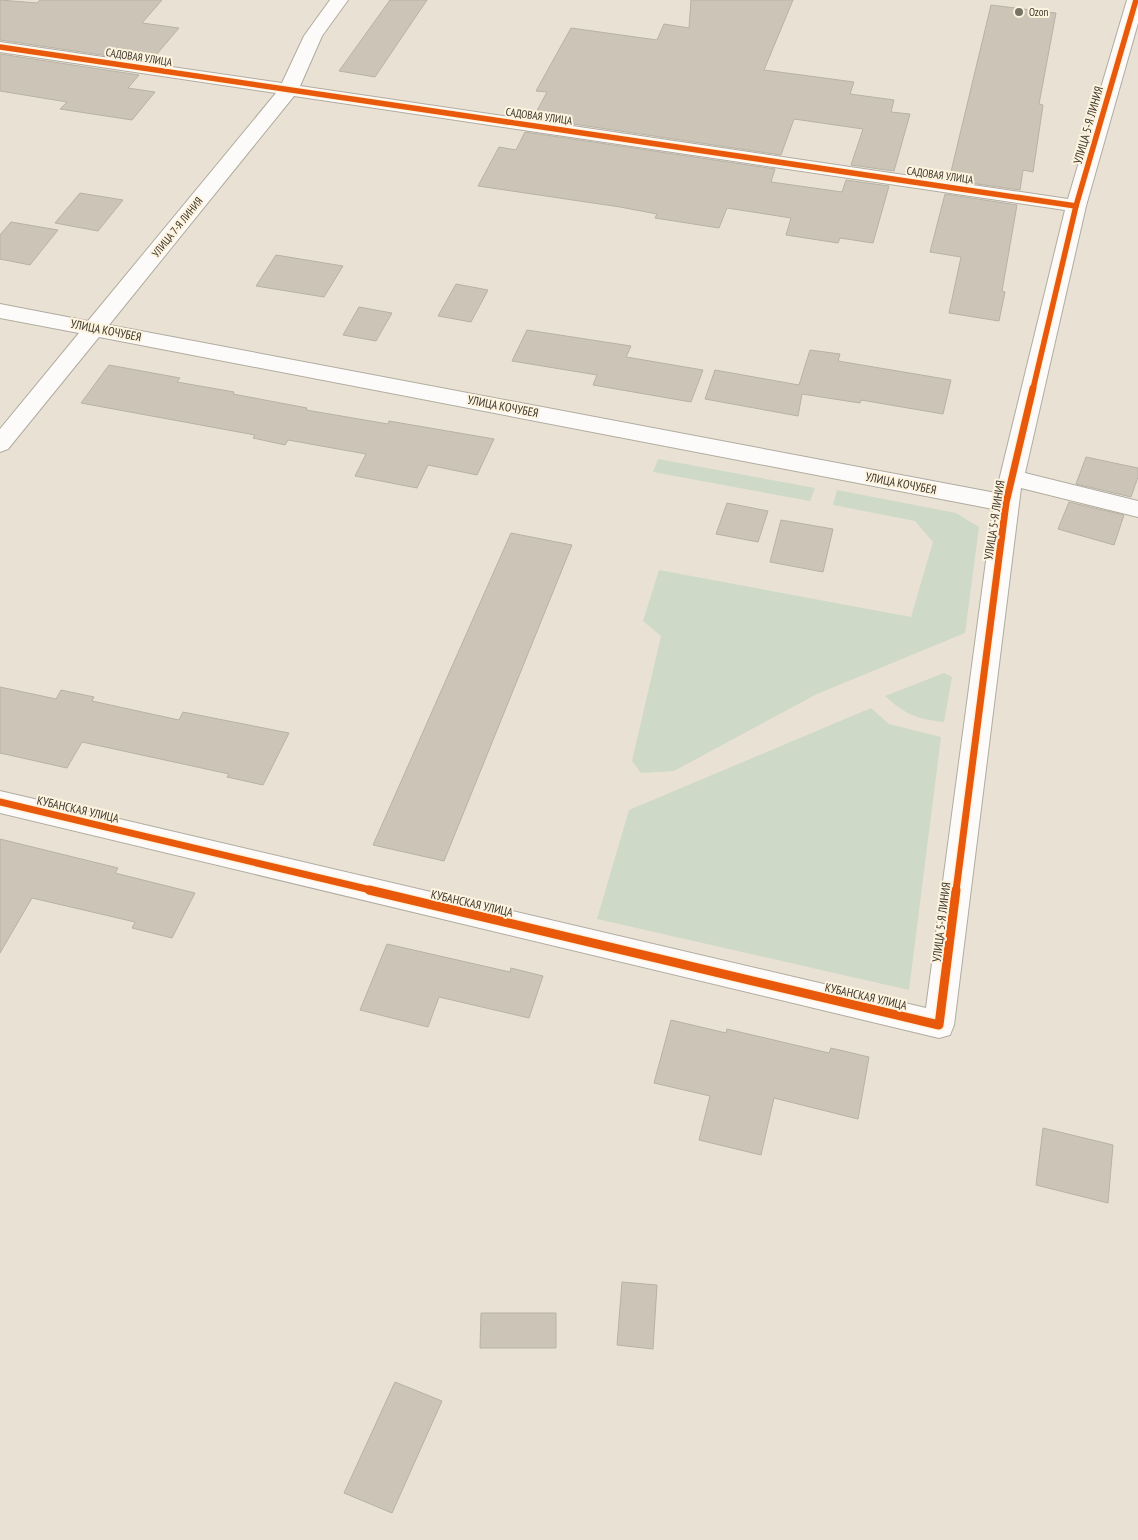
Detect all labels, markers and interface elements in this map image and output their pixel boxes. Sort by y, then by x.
place label: Ozon [1029,5,1048,19]
marker: Ozon [1013,6,1025,18]
street label: САДОВАЯ УЛИЦА [105,45,174,69]
street label: УЛИЦА 5-Я ЛИНИЯ [1070,84,1106,166]
street label: САДОВАЯ УЛИЦА [505,104,574,128]
street label: САДОВАЯ УЛИЦА [906,163,975,187]
street label: УЛИЦА 7-Я ЛИНИЯ [149,194,205,260]
street label: УЛИЦА КОЧУБЕЯ [69,316,143,344]
street label: УЛИЦА КОЧУБЕЯ [466,392,540,420]
street label: УЛИЦА КОЧУБЕЯ [864,469,938,497]
street label: УЛИЦА 5-Я ЛИНИЯ [980,479,1008,561]
street label: КУБАНСКАЯ УЛИЦА [36,792,121,826]
street label: УЛИЦА 5-Я ЛИНИЯ [929,881,953,963]
street label: КУБАНСКАЯ УЛИЦА [430,886,515,920]
street label: КУБАНСКАЯ УЛИЦА [824,979,909,1013]

